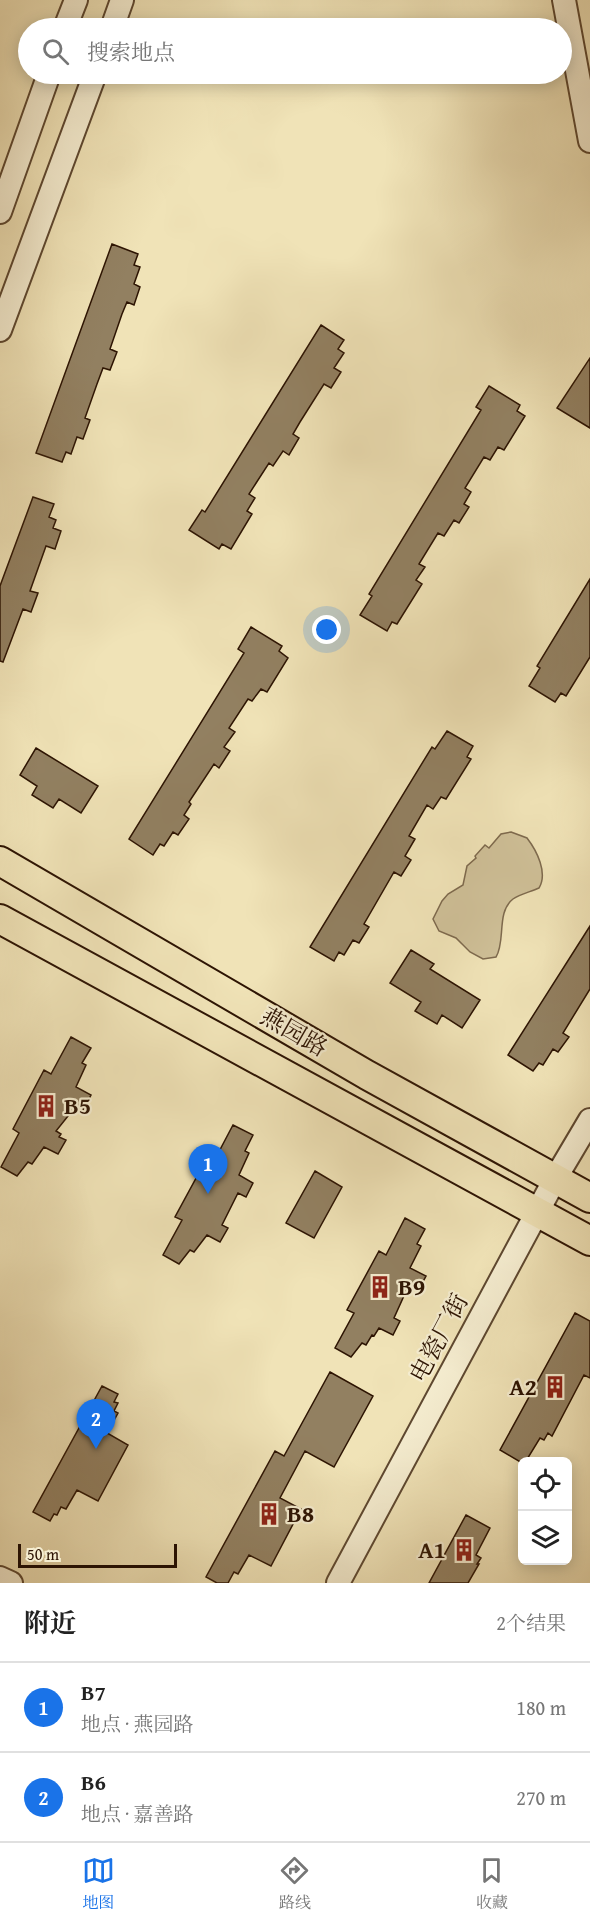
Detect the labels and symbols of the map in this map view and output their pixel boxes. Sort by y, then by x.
your location [312,615,341,644]
street label: 燕园路 [254,998,334,1065]
place label: B5 [64,1088,91,1123]
building icon: B5 [33,1093,59,1119]
pin: 1 [188,1144,228,1194]
place label: B9 [398,1269,425,1304]
building icon: B9 [367,1274,393,1300]
street label: 电瓷厂街 [401,1287,477,1388]
place label: A2 [509,1369,537,1404]
building icon: A2 [542,1374,568,1400]
pin: 2 [76,1400,116,1449]
place label: B8 [287,1496,314,1531]
building icon: B8 [256,1501,282,1527]
place label: A1 [418,1532,446,1567]
building icon: A1 [451,1537,477,1563]
scale bar [18,1541,177,1568]

